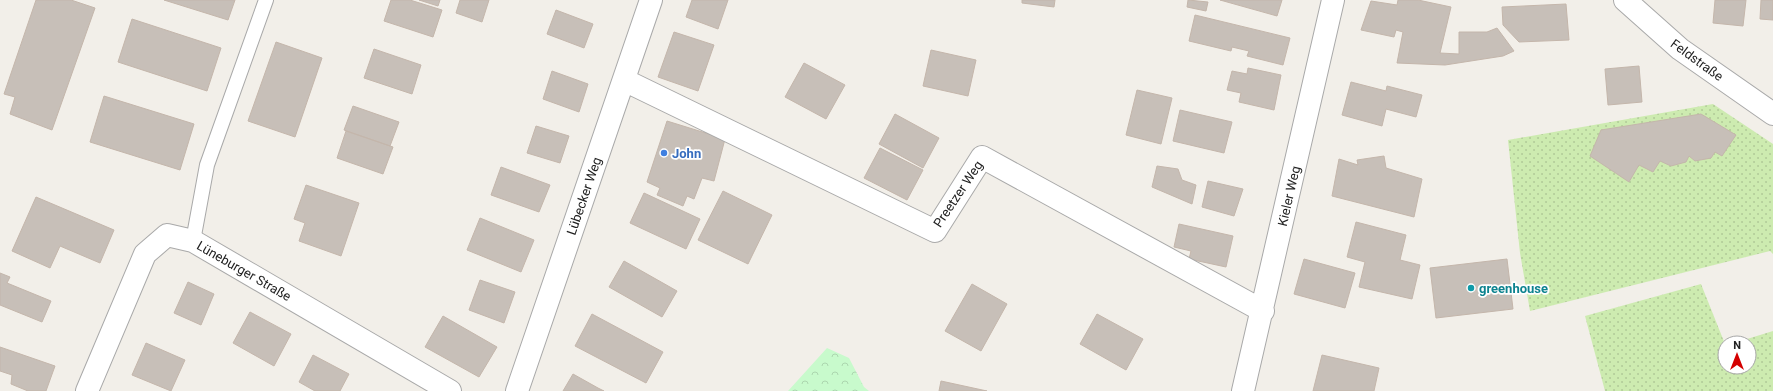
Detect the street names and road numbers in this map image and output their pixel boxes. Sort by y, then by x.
street label: Feldstraße [1668,36,1726,84]
street label: Lübecker Weg [564,155,604,237]
street label: Preetzer Weg [930,158,986,230]
street label: Kieler Weg [1275,164,1303,228]
street label: Lüneburger Straße [194,238,294,304]

